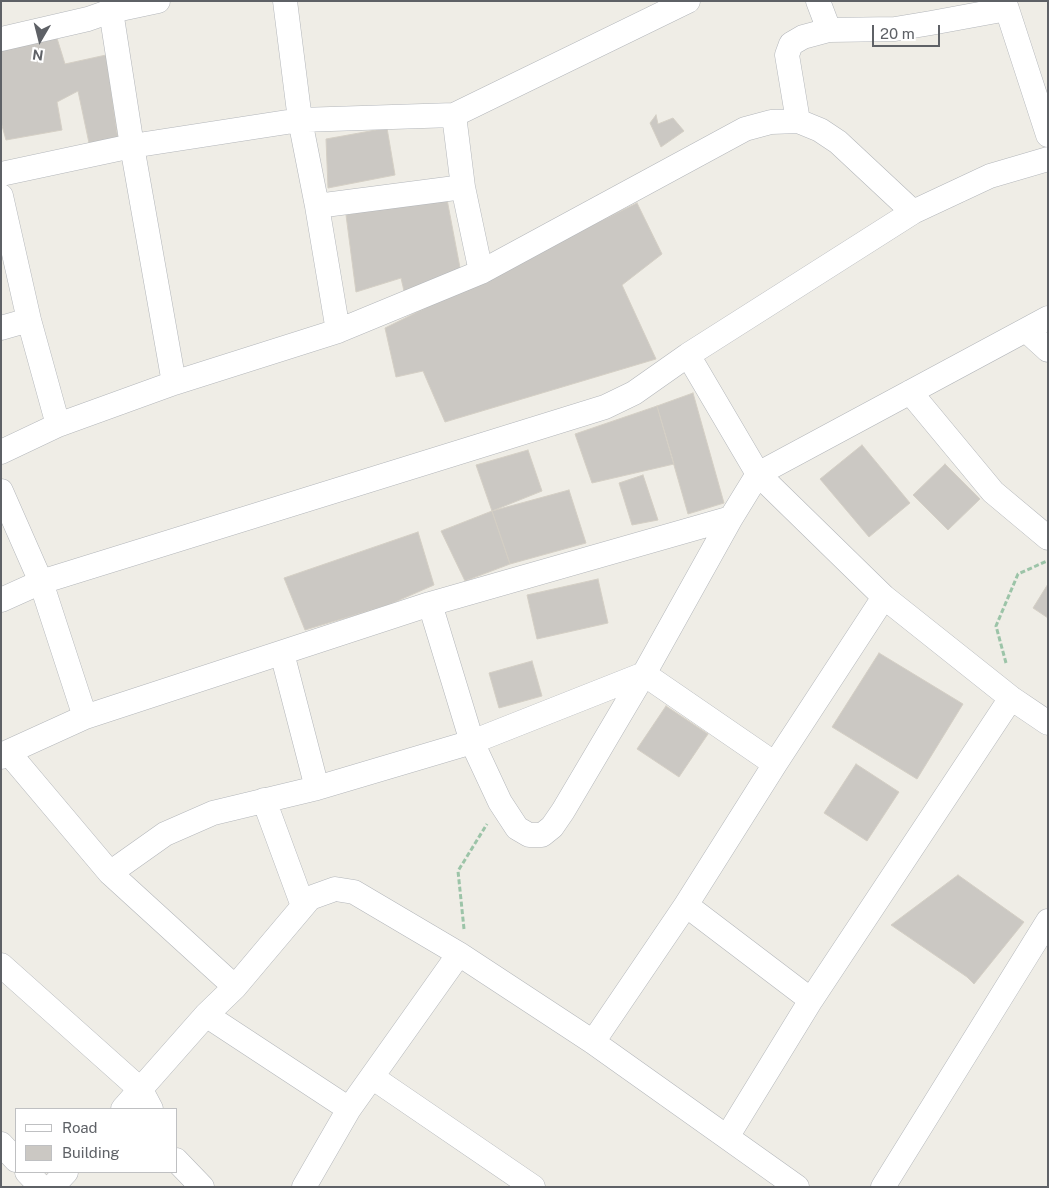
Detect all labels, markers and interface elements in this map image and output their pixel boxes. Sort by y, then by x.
north arrow [15,15,65,65]
scale bar [874,15,942,47]
text: 20 m [880,25,915,42]
text: N [31,46,44,64]
legend [15,1108,178,1173]
text: Road [62,1119,98,1136]
text: Building [62,1144,120,1161]

